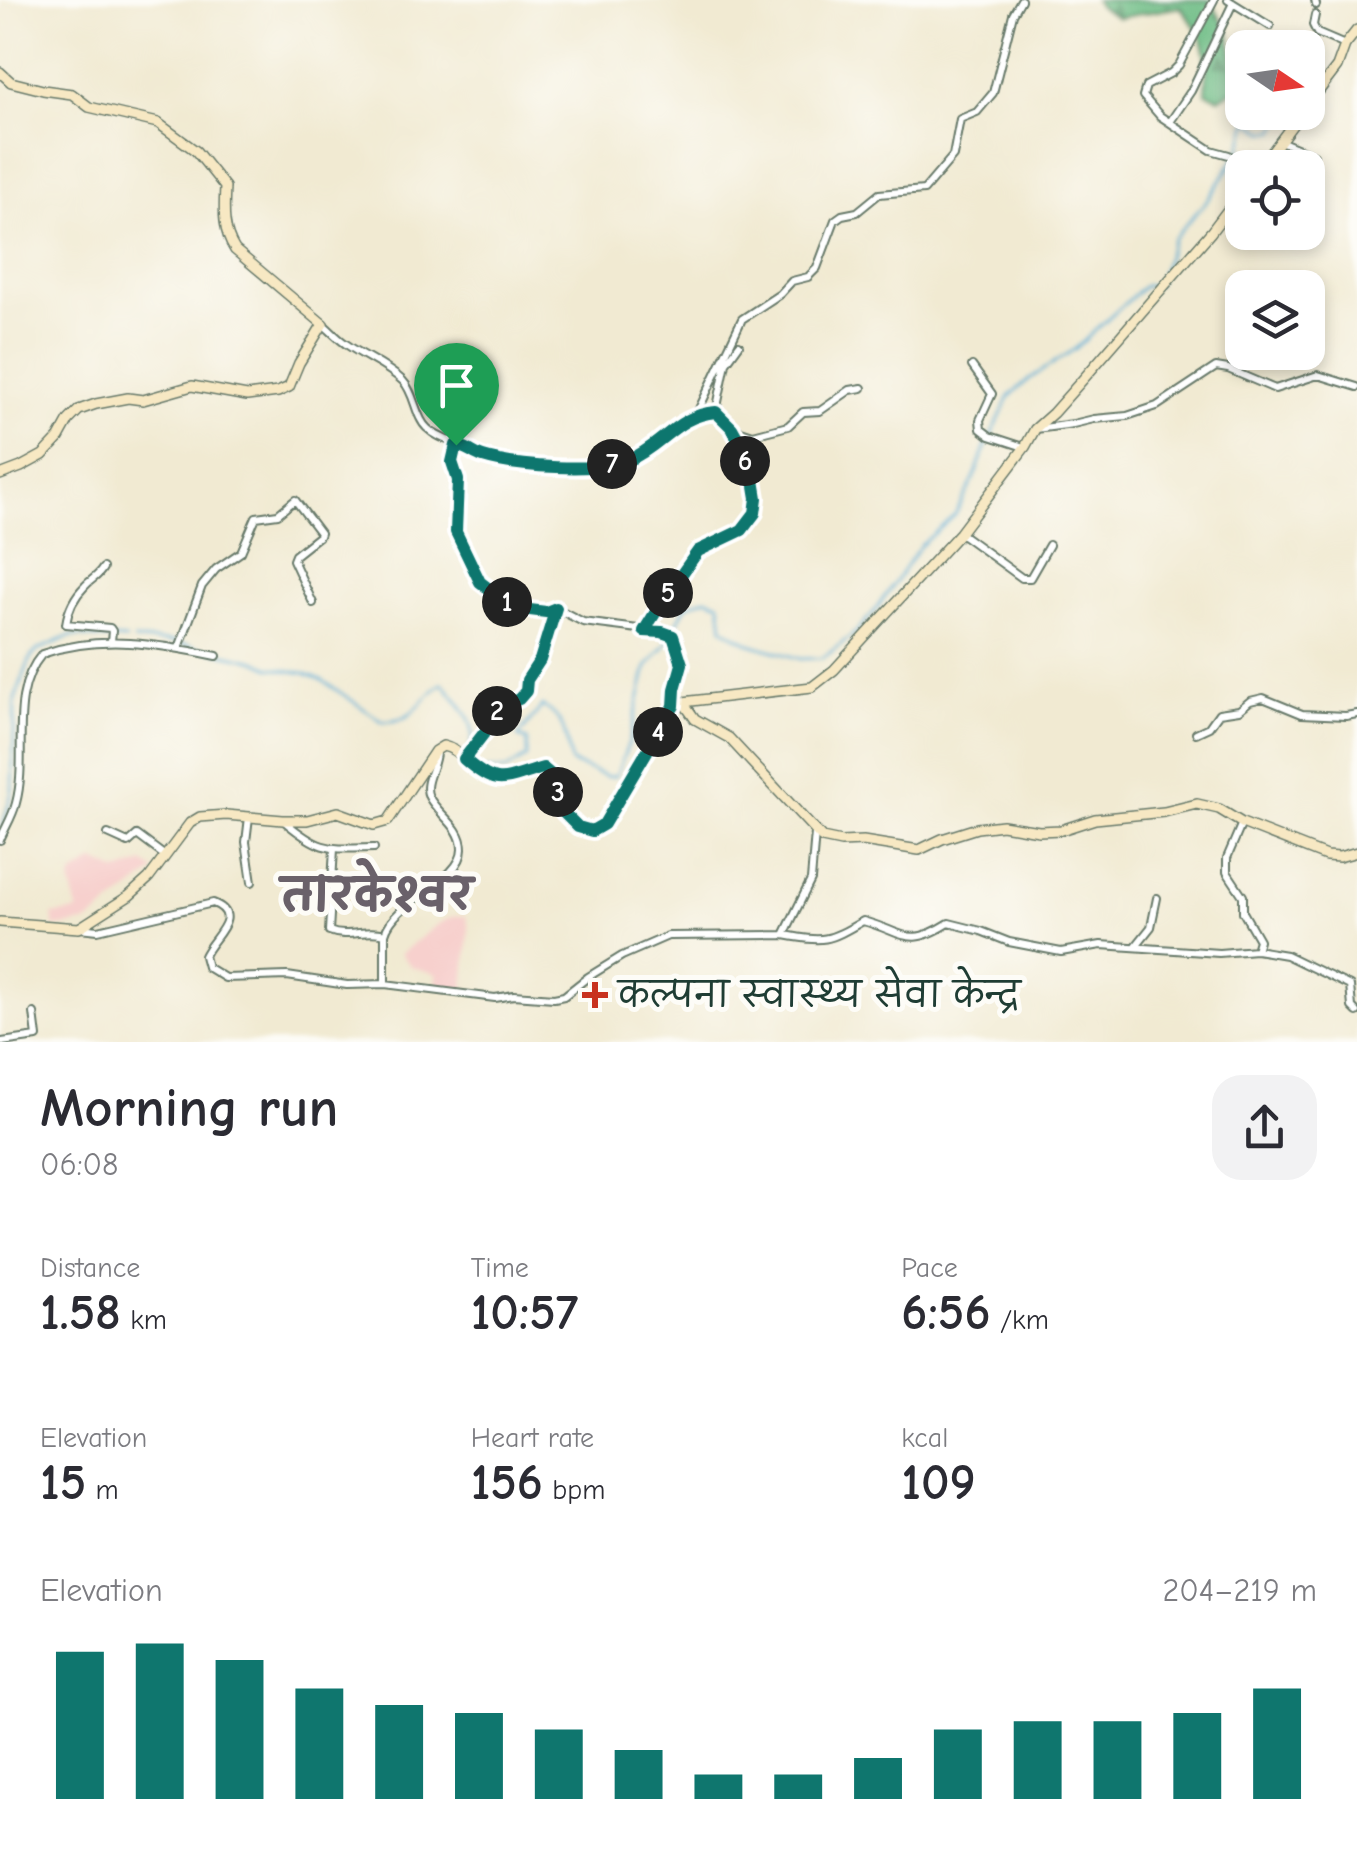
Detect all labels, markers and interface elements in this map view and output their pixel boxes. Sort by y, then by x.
north arrow [1225,30,1325,130]
map controls [1225,30,1325,370]
button: locate [1225,150,1325,250]
button: layers [1225,270,1325,370]
pin [414,343,499,446]
icon: arrive [429,358,484,413]
pin: 6 [720,436,770,486]
pin: 7 [587,439,637,489]
text: 6 [738,445,752,477]
text: 7 [606,448,618,480]
pin: 5 [643,568,693,618]
pin: 1 [482,577,532,627]
text: 5 [661,577,675,609]
text: 1 [501,586,513,618]
pin: 2 [472,686,522,736]
text: 2 [490,695,504,727]
pin: 4 [633,707,683,757]
text: 4 [651,716,665,748]
pin: 3 [533,767,583,817]
text: 3 [551,776,565,808]
district label: तारकेश्वर [277,858,476,922]
place label: कल्पना स्वास्थ्य सेवा केन्द्र [616,965,1023,1016]
marker: कल्पना स्वास्थ्य सेवा केन्द्र [582,982,608,1008]
button: share [1212,1075,1317,1180]
text: Morning run [40,1076,338,1140]
text: 06:08 [40,1146,119,1183]
text: Distance [40,1252,140,1284]
text: Time [471,1252,529,1284]
text: Pace [901,1252,958,1284]
text: 1.58 [40,1284,121,1342]
text: 10:57 [471,1284,578,1342]
text: 6:56 [901,1284,991,1342]
text: km [121,1304,167,1336]
text: /km [991,1304,1049,1336]
text: Elevation [40,1422,147,1454]
text: Heart rate [471,1422,594,1454]
text: kcal [901,1422,948,1454]
text: 15 [40,1454,86,1512]
text: 156 [471,1454,543,1512]
text: 109 [901,1454,976,1512]
text: m [86,1474,119,1506]
text: bpm [543,1474,605,1506]
text: Elevation [40,1572,163,1609]
text: 204–219 m [1163,1572,1317,1609]

